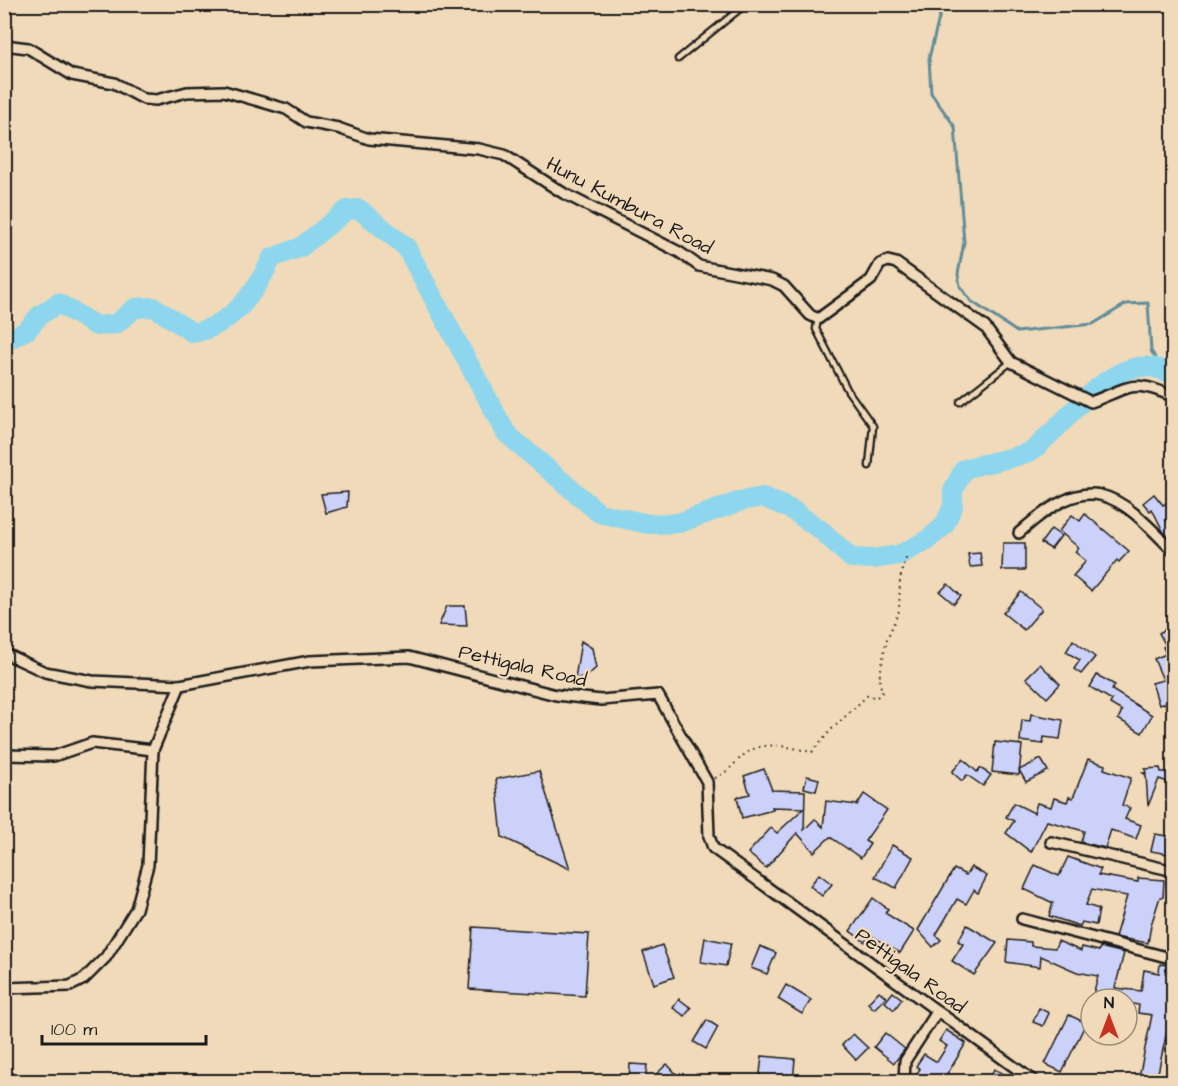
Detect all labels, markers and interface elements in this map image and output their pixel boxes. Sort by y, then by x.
street label: Hunu Kumbura Road [541,150,718,262]
street label: Pettigala Road [456,638,590,695]
street label: Pettigala Road [849,921,971,1021]
north arrow [1079,987,1139,1047]
text: N [1104,992,1114,1014]
scale bar [42,1008,206,1046]
text: 100 m [51,1017,97,1042]

